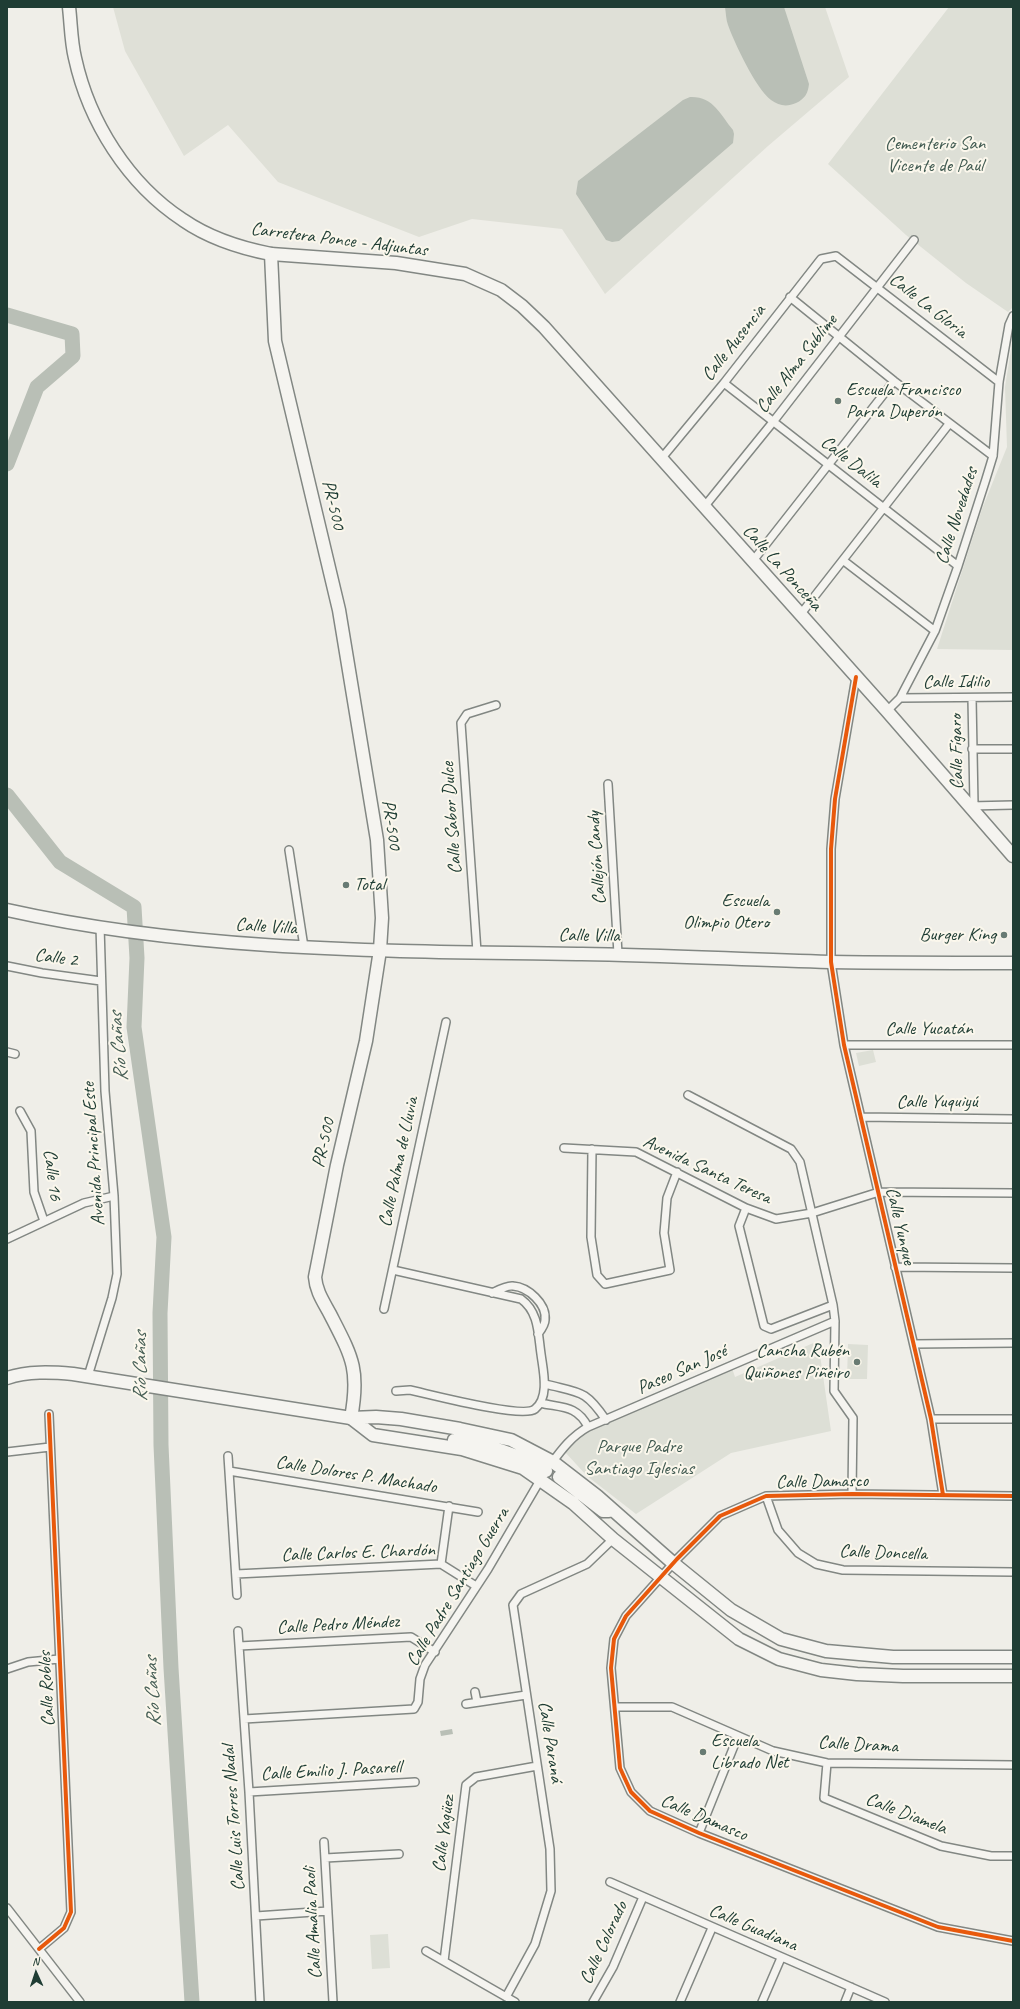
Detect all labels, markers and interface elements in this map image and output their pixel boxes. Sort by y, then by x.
park label: Cementerio San Vicente de Paúl [885,133,985,177]
street label: Carretera Ponce - Adjuntas [249,218,429,262]
street label: Calle La Gloria [884,268,972,344]
street label: Calle Ausencia [697,300,771,386]
street label: Calle Alma Sublime [751,310,843,418]
place label: Escuela Francisco Parra Duperón [846,379,961,423]
marker: Escuela Francisco Parra Duperón [833,396,843,406]
street label: Calle Dalila [816,431,886,493]
street label: Calle Novedades [931,465,983,567]
street label: PR-500 [316,478,350,532]
street label: Calle La Ponceña [737,520,827,616]
street label: Calle Idilio [923,671,989,693]
street label: Calle Fígaro [945,714,969,790]
street label: Calle Sabor Dulce [437,761,467,875]
street label: PR-500 [376,799,406,851]
street label: Callejón Candy [582,811,612,905]
place label: Total [354,874,385,896]
marker: Total [341,880,351,890]
place label: Escuela Olimpio Otero [683,890,769,934]
marker: Escuela Olimpio Otero [772,907,782,917]
street label: Calle Villa [235,913,297,941]
street label: Calle Villa [558,924,620,948]
place label: Burger King [919,924,996,946]
marker: Burger King [999,930,1009,940]
street label: Calle 2 [33,944,79,972]
water label: Río Cañas [104,1012,134,1082]
street label: Calle Yucatán [885,1018,973,1040]
street label: Avenida Principal Este [78,1081,110,1227]
street label: Calle Yuquiyú [896,1091,978,1113]
street label: Calle Palma de Lluvia [374,1095,424,1229]
street label: PR-500 [307,1116,341,1170]
street label: Avenida Santa Teresa [639,1130,775,1210]
street label: Calle 16 [38,1148,66,1202]
street label: Calle Yunque [880,1185,920,1267]
water label: Río Cañas [129,1332,153,1402]
street label: Paseo San José [634,1340,730,1400]
place label: Cancha Rubén Quiñones Piñeiro [743,1340,849,1384]
marker: Cancha Rubén Quiñones Piñeiro [852,1357,862,1367]
park label: Parque Padre Santiago Iglesias [584,1436,694,1480]
street label: Calle Dolores P. Machado [274,1451,438,1499]
street label: Calle Damasco [776,1470,868,1494]
street label: Calle Padre Santiago Guerra [402,1503,514,1671]
street label: Calle Carlos E. Chardón [281,1539,435,1567]
street label: Calle Doncella [839,1540,927,1566]
street label: Calle Pedro Méndez [276,1610,400,1640]
street label: Calle Robles [34,1651,60,1727]
water label: Río Cañas [139,1657,167,1727]
street label: Calle Paraná [532,1700,568,1784]
place label: Escuela Librado Net [711,1730,788,1774]
street label: Calle Drama [817,1732,899,1758]
street label: Calle Luis Torres Nadal [218,1744,250,1892]
marker: Escuela Librado Net [698,1747,708,1757]
street label: Calle Emilio J. Pasarell [260,1756,402,1786]
street label: Calle Diamela [862,1788,950,1840]
street label: Calle Damasco [657,1789,751,1847]
street label: Calle Yagüez [428,1794,460,1874]
street label: Calle Amalia Paoli [299,1867,327,1979]
street label: Calle Colorado [575,1898,633,1988]
street label: Calle Guadiana [705,1899,801,1957]
north arrow [16,1953,56,1993]
text: N [32,1954,39,1968]

